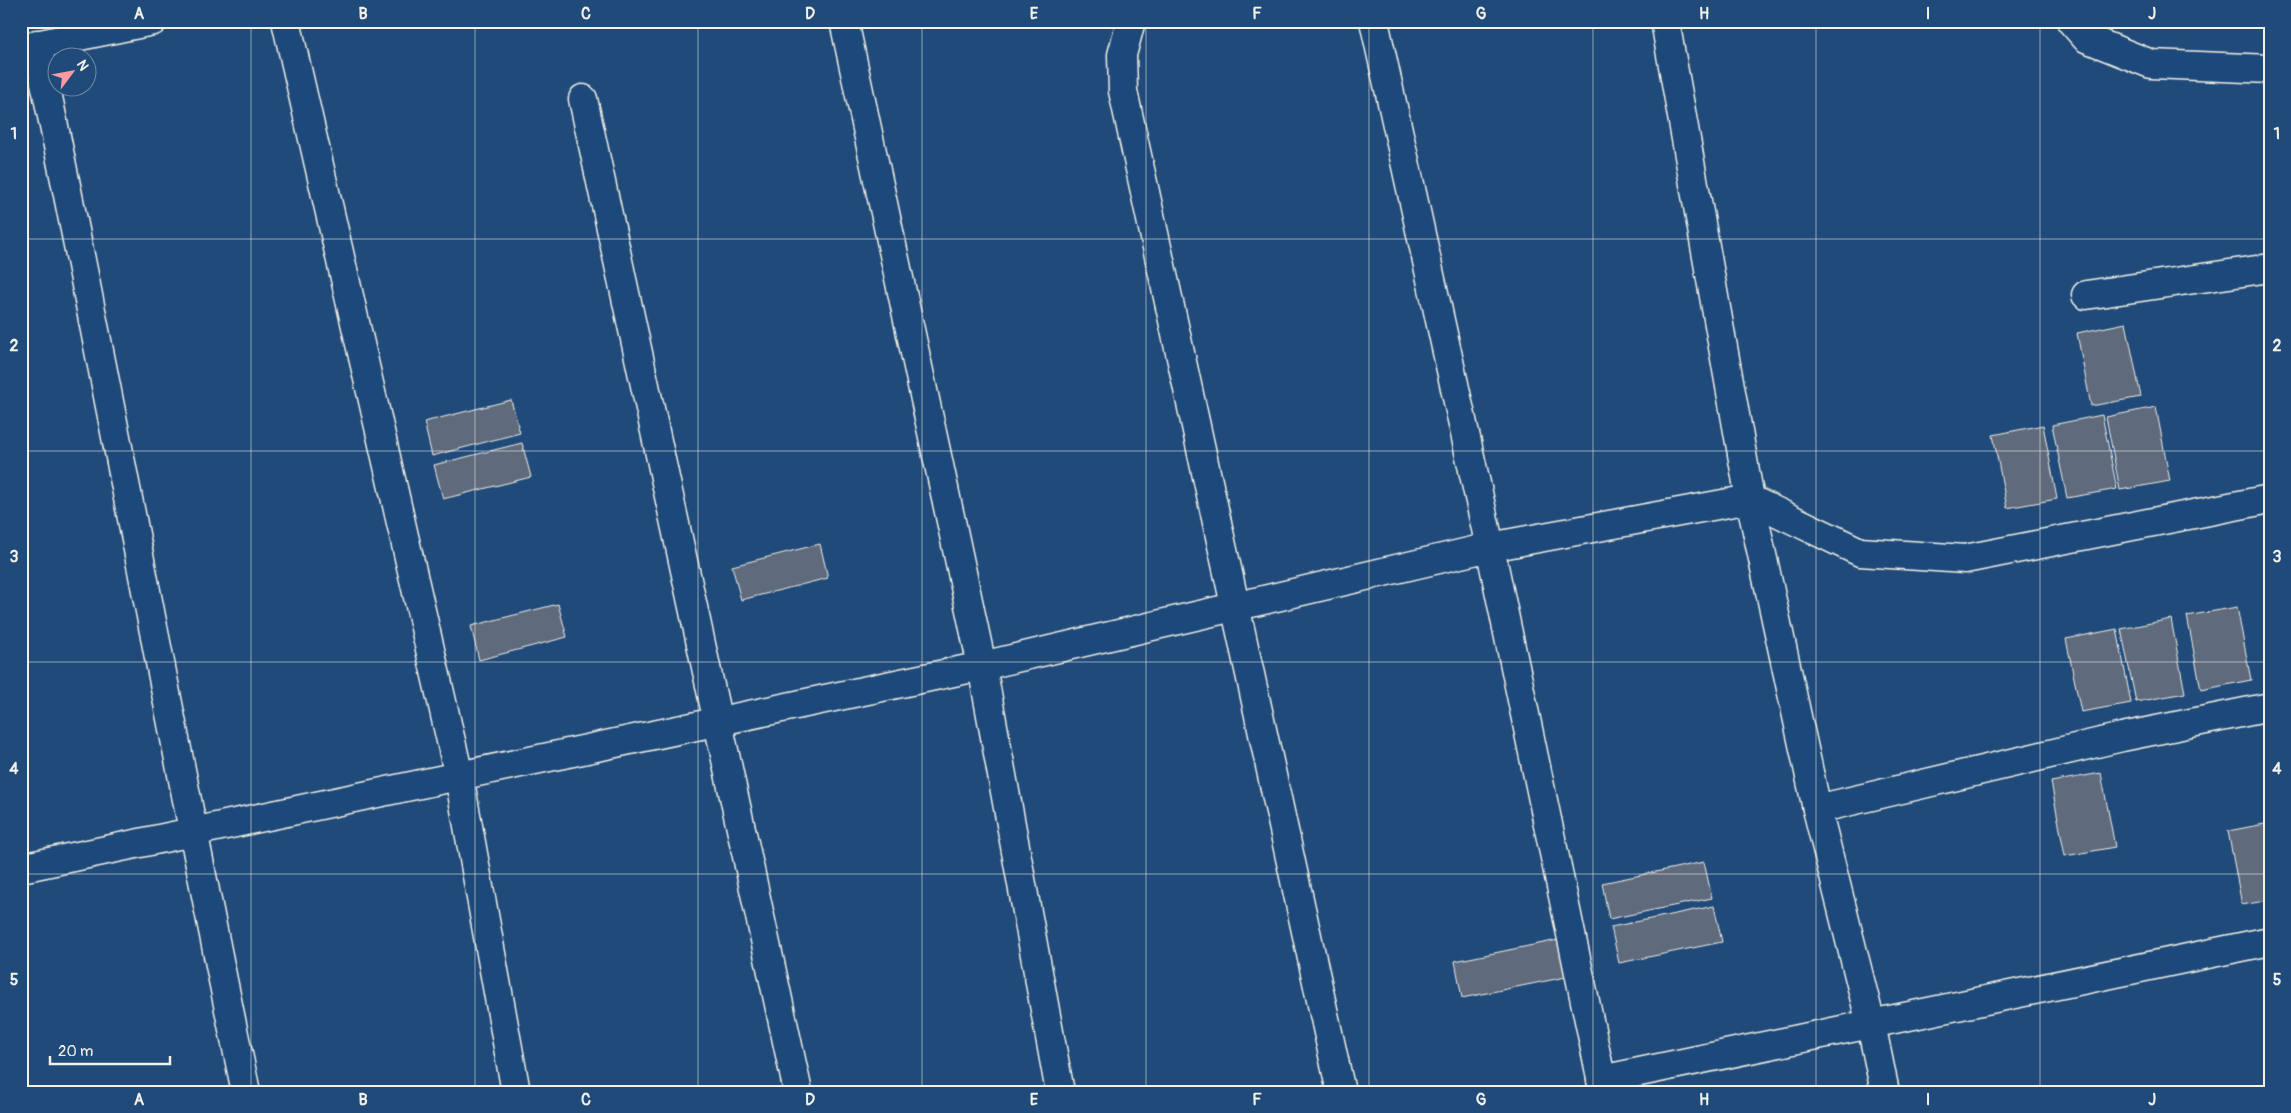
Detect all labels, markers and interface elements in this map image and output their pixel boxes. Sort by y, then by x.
text: A [134,4,145,24]
text: B [358,4,368,24]
text: C [581,4,591,24]
text: D [805,4,815,24]
text: E [1030,4,1039,24]
text: F [1252,4,1262,24]
text: G [1476,4,1487,24]
text: H [1699,4,1709,24]
text: I [1926,4,1930,24]
text: J [2148,4,2156,24]
north arrow [48,48,98,98]
text: N [73,57,92,74]
text: 1 [11,124,17,144]
text: 1 [2274,124,2280,144]
text: 2 [10,336,19,356]
text: 2 [2273,336,2282,356]
text: 3 [10,547,19,567]
text: 3 [2273,547,2282,567]
text: 4 [9,759,19,779]
text: 4 [2272,759,2282,779]
text: 5 [10,970,19,990]
text: 5 [2273,970,2282,990]
scale bar [50,1033,170,1065]
text: 20 m [58,1042,93,1061]
text: A [134,1090,145,1110]
text: B [358,1090,368,1110]
text: C [581,1090,591,1110]
text: D [805,1090,815,1110]
text: E [1030,1090,1039,1110]
text: F [1252,1090,1262,1110]
text: G [1476,1090,1487,1110]
text: H [1699,1090,1709,1110]
text: I [1926,1090,1930,1110]
text: J [2148,1090,2156,1110]

